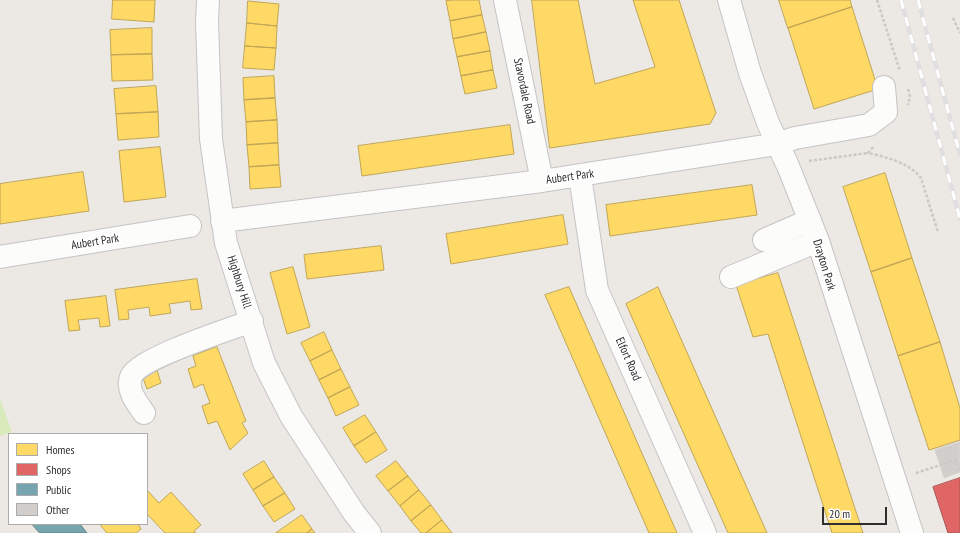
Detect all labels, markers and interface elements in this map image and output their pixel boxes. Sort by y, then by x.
street label: Stavordale Road [510,57,538,125]
street label: Aubert Park [545,167,595,187]
street label: Aubert Park [70,231,120,253]
street label: Drayton Park [809,238,839,292]
street label: Highbury Hill [224,254,254,310]
street label: Elfort Road [612,335,644,383]
legend [8,433,148,525]
text: Homes [46,442,74,457]
text: Shops [46,462,71,477]
text: Public [46,482,71,497]
scale bar [824,499,889,525]
text: Other [46,502,69,517]
text: 20 m [829,506,850,521]

